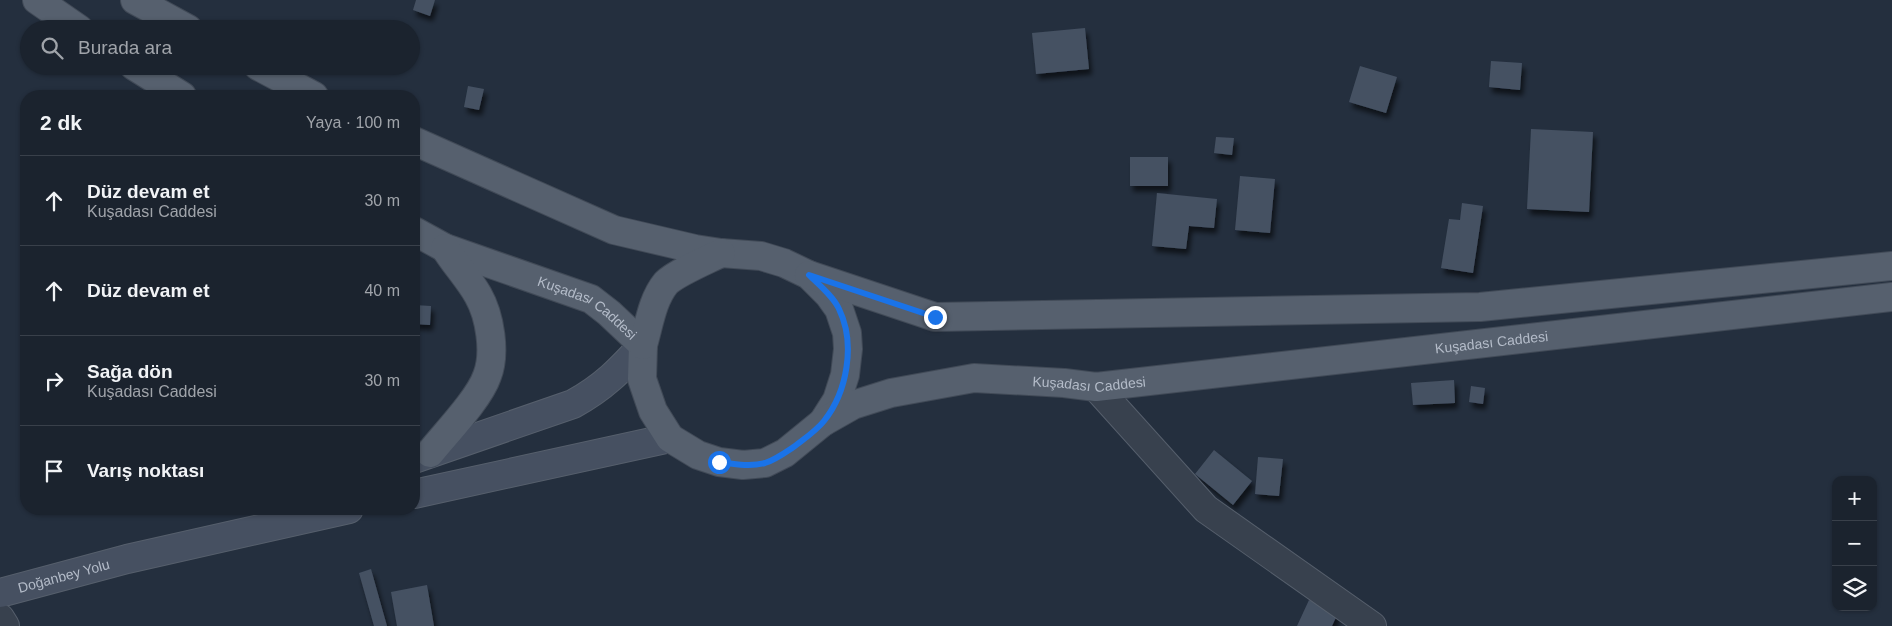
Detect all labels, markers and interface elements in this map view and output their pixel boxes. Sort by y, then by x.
search box [20,20,420,75]
icon: search [38,34,66,62]
text: Burada ara [78,37,172,58]
text: 2 dk [40,111,82,134]
text: Yaya · 100 m [306,114,400,131]
text: Düz devam et [87,181,209,202]
icon: ahead [40,187,68,215]
text: 30 m [364,192,400,209]
text: Kuşadası Caddesi [87,203,217,220]
street label: Kuşadası Caddesi [536,273,640,343]
icon: ahead [40,277,68,305]
text: Düz devam et [87,280,209,301]
text: 40 m [364,282,400,299]
route end [924,306,947,329]
street label: Kuşadası Caddesi [1434,328,1549,357]
text: Sağa dön [87,361,173,382]
icon: right [40,367,68,395]
text: 30 m [364,372,400,389]
street label: Kuşadası Caddesi [1032,373,1147,395]
text: Kuşadası Caddesi [87,383,217,400]
route start [708,451,731,474]
icon: arrive [40,457,68,485]
text: Varış noktası [87,460,204,481]
map controls [1832,476,1877,611]
button: + [1832,476,1877,521]
button: − [1832,521,1877,566]
street label: Doğanbey Yolu [16,556,111,596]
button: layers [1832,566,1877,611]

